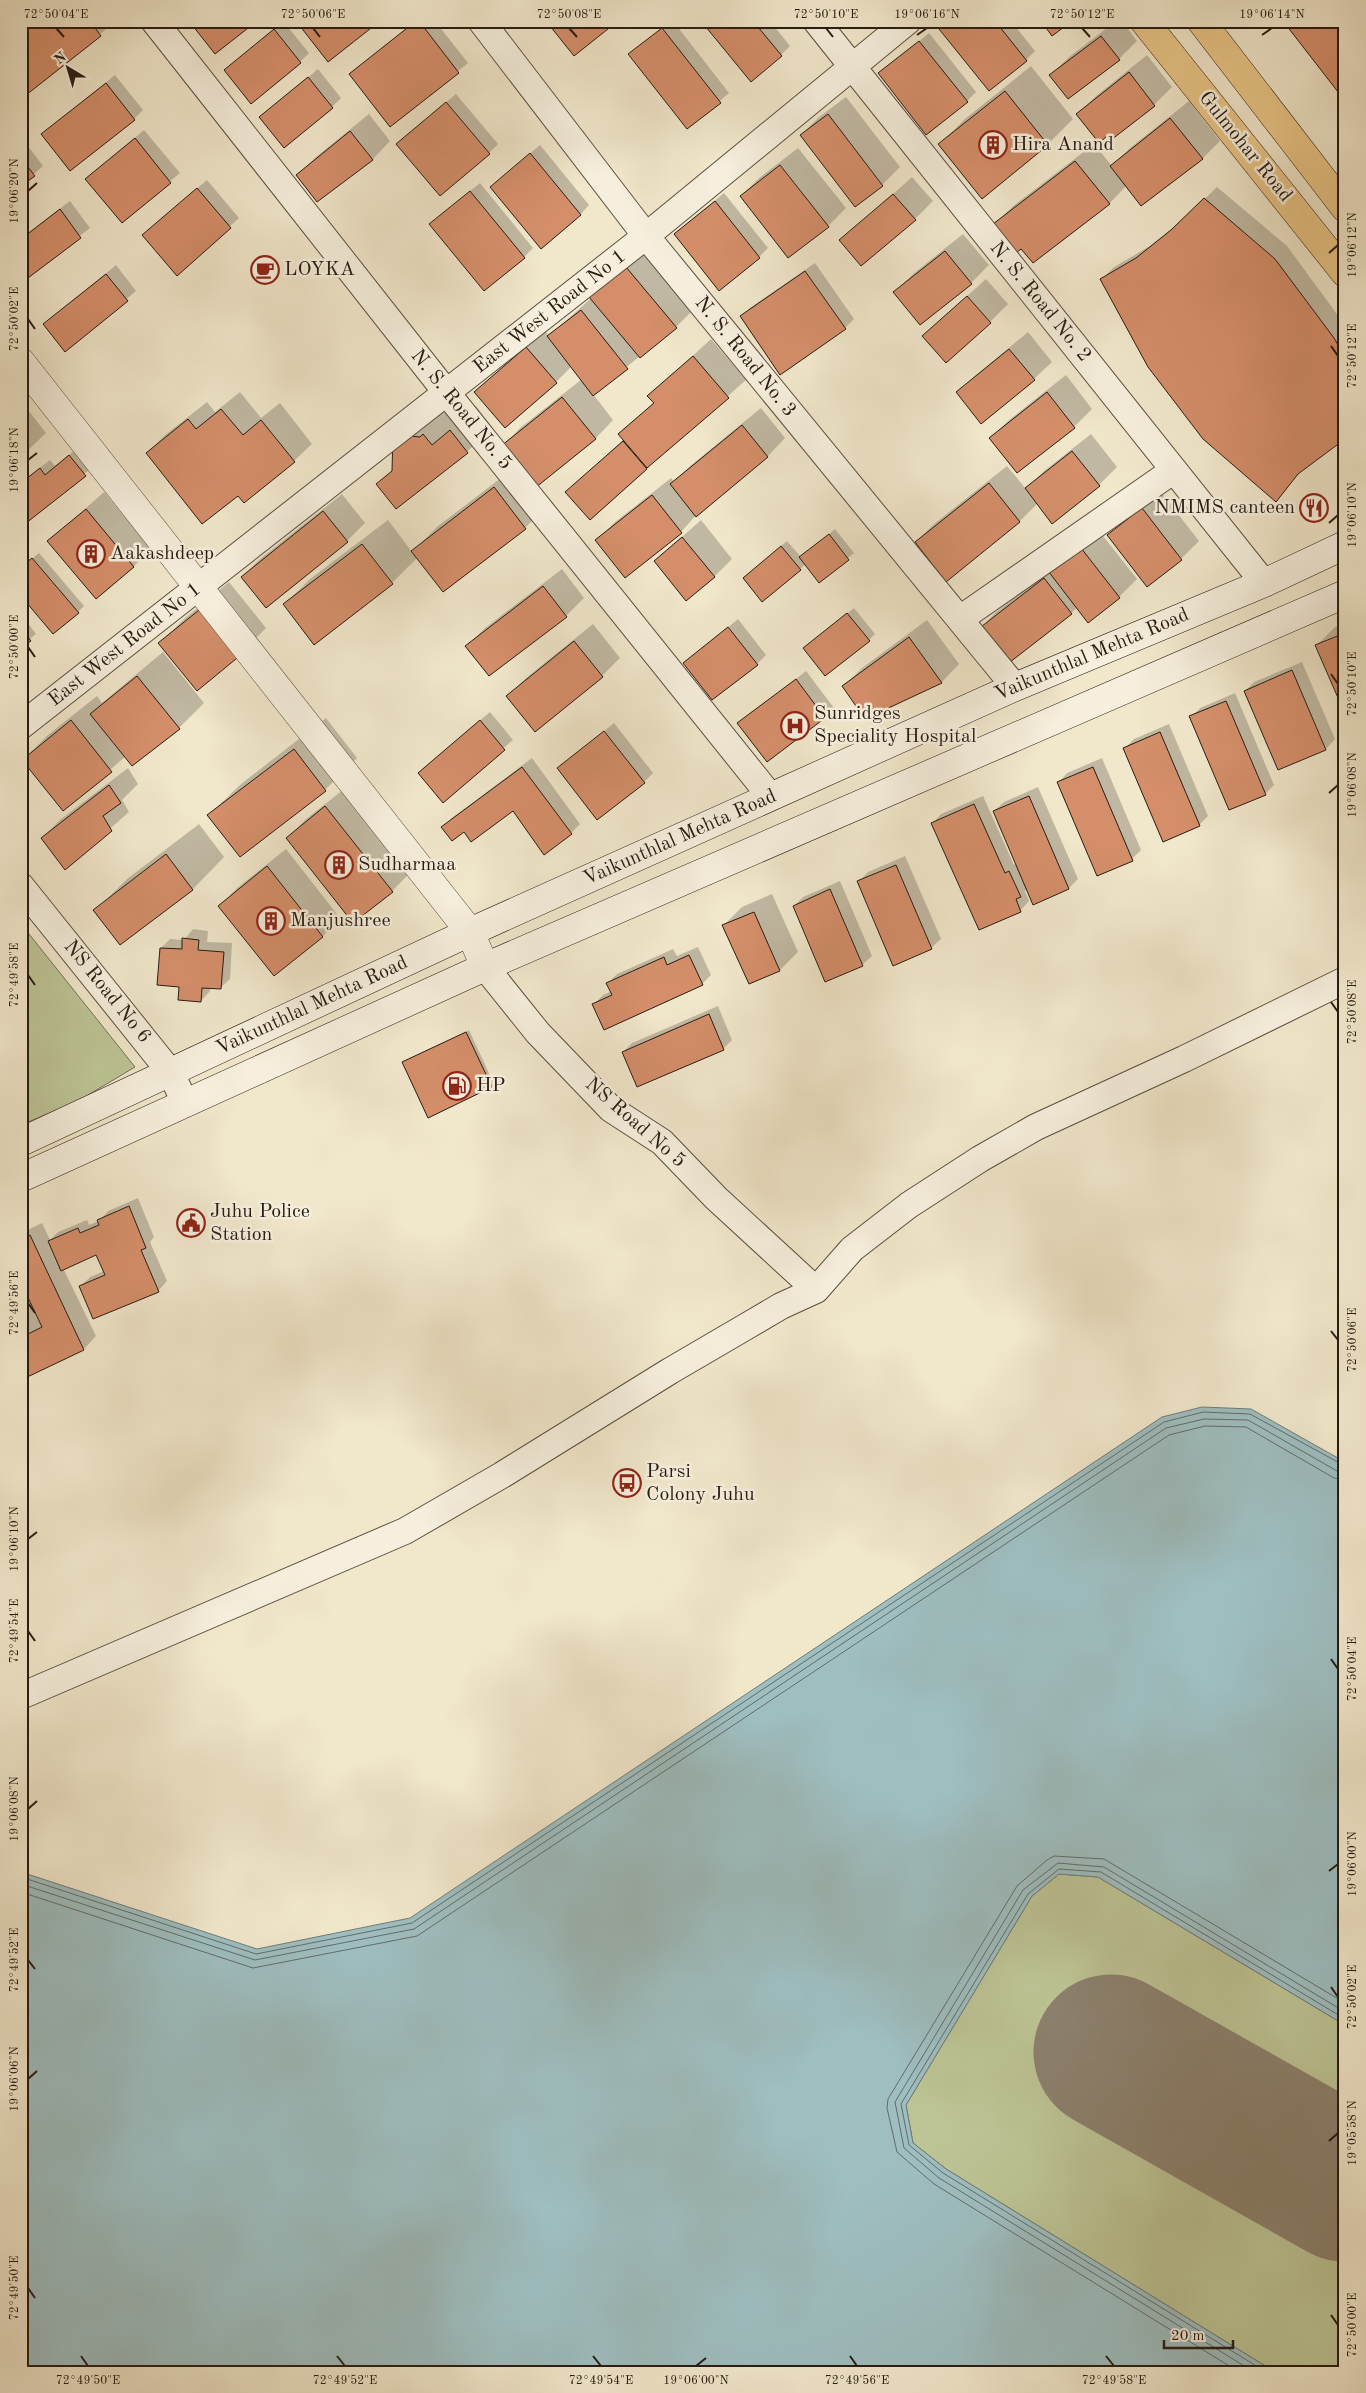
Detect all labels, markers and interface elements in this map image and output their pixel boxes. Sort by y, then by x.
text: 72°50'04"E [24,8,88,21]
text: 72°50'06"E [281,8,345,21]
text: 72°50'08"E [537,8,601,21]
text: 72°50'10"E [794,8,858,21]
text: 72°50'12"E [1050,8,1114,21]
text: 19°06'16"N [894,9,960,21]
text: 19°06'14"N [1239,9,1305,21]
north arrow [42,42,92,92]
text: N [52,50,69,67]
street label: Gulmohar Road [1195,88,1295,206]
building icon: Hira Anand [978,130,1008,160]
place label: Hira Anand [1012,135,1114,155]
text: 19°06'20"N [9,158,21,224]
text: 19°06'12"N [1347,212,1359,278]
street label: N. S. Road No. 2 [986,238,1094,366]
street label: East West Road No 1 [470,246,630,378]
cafe icon: LOYKA [250,255,280,285]
place label: LOYKA [284,260,355,280]
text: 72°50'02"E [8,287,21,351]
street label: N. S. Road No. 3 [691,293,799,421]
text: 72°50'12"E [1346,324,1359,388]
street label: N. S. Road No. 5 [407,346,515,474]
text: 19°06'18"N [9,427,21,493]
text: 19°06'10"N [1347,482,1359,548]
restaurant icon: NMIMS canteen [1299,493,1329,523]
place label: NMIMS canteen [1155,498,1295,518]
building icon: Aakashdeep [76,539,106,569]
place label: Aakashdeep [110,544,214,564]
street label: East West Road No 1 [45,579,205,711]
street label: Vaikunthlal Mehta Road [992,605,1192,705]
text: 72°50'00"E [8,615,21,679]
text: 72°50'10"E [1346,652,1359,716]
place label: Sunridges Speciality Hospital [814,704,976,747]
hospital icon: Sunridges Speciality Hospital [780,711,810,741]
text: 19°06'08"N [1347,752,1359,818]
street label: Vaikunthlal Mehta Road [580,786,780,890]
building icon: Sudharmaa [324,850,354,880]
place label: Sudharmaa [358,855,456,875]
building icon: Manjushree [256,906,286,936]
place label: Manjushree [290,911,391,931]
street label: NS Road No 6 [60,937,154,1047]
text: 72°49'58"E [8,943,21,1007]
street label: Vaikunthlal Mehta Road [213,953,411,1059]
text: 72°50'08"E [1346,980,1359,1044]
fuel station icon: HP [442,1071,472,1101]
street label: NS Road No 5 [581,1074,689,1172]
place label: HP [476,1076,505,1096]
place label: Juhu Police Station [210,1202,310,1245]
public building icon: Juhu Police Station [176,1208,206,1238]
text: 72°49'56"E [8,1271,21,1335]
text: 72°50'06"E [1346,1308,1359,1372]
place label: Parsi Colony Juhu [646,1462,755,1505]
bus stop icon: Parsi Colony Juhu [612,1468,642,1498]
text: 19°06'10"N [9,1506,21,1572]
text: 72°49'54"E [8,1599,21,1663]
text: 72°50'04"E [1346,1637,1359,1701]
text: 19°06'08"N [9,1776,21,1842]
text: 19°06'00"N [1347,1831,1359,1897]
text: 72°49'52"E [8,1928,21,1992]
text: 72°50'02"E [1346,1965,1359,2029]
text: 19°06'06"N [9,2046,21,2112]
text: 19°05'58"N [1346,2100,1359,2166]
text: 72°49'50"E [8,2256,21,2320]
text: 72°50'00"E [1346,2293,1359,2357]
scale bar [1164,2318,1232,2350]
text: 20 m [1171,2329,1205,2344]
text: 72°49'50"E [56,2374,120,2387]
text: 72°49'52"E [313,2374,377,2387]
text: 72°49'54"E [569,2374,633,2387]
text: 72°49'56"E [825,2374,889,2387]
text: 72°49'58"E [1082,2374,1146,2387]
text: 19°06'00"N [663,2375,729,2387]

